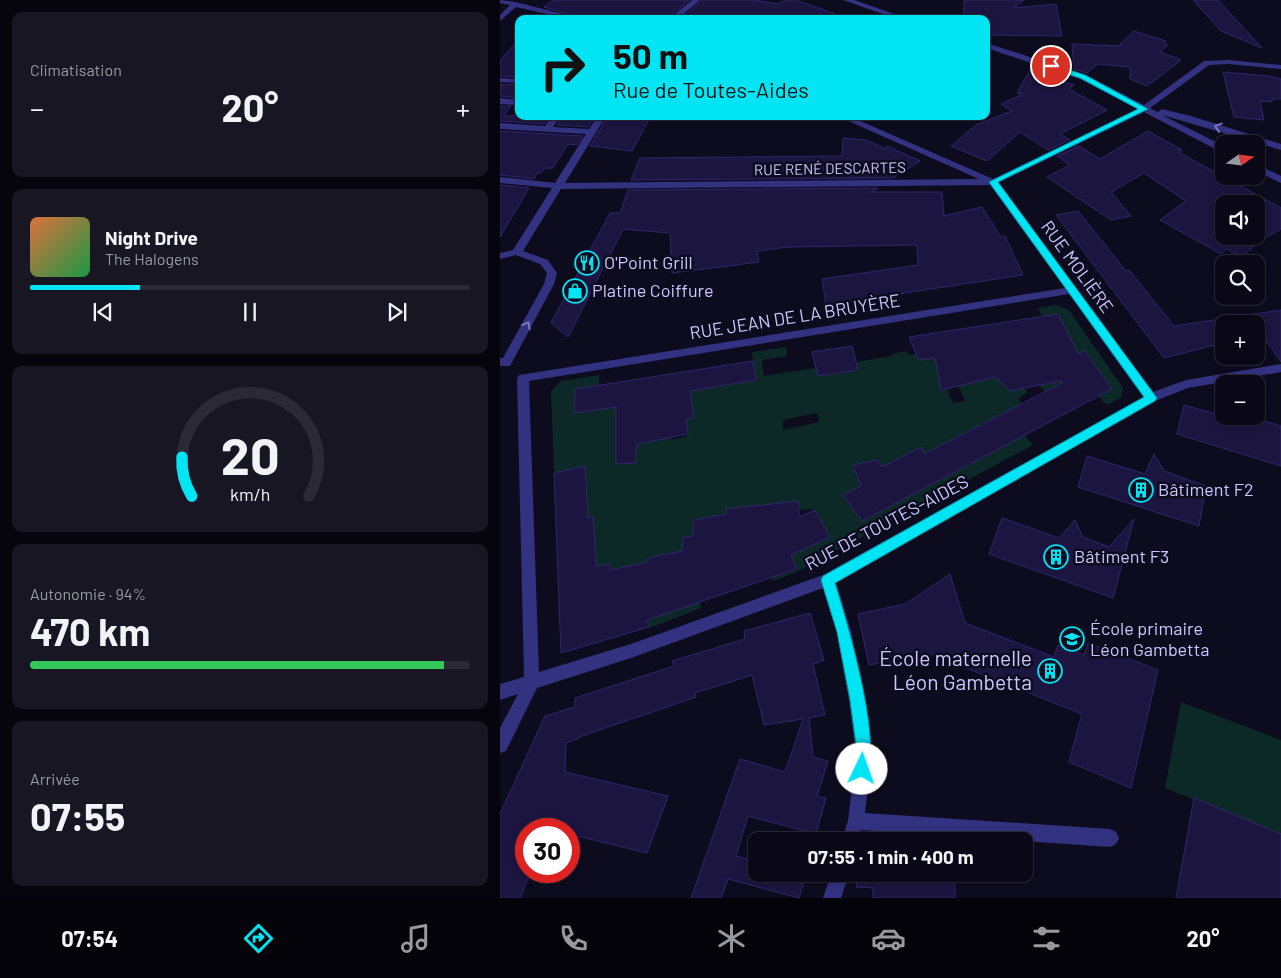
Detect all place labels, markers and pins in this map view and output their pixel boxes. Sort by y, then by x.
pin [1030,45,1072,87]
restaurant icon: O'Point Grill [574,250,600,276]
place label: O'Point Grill [604,251,693,273]
shop icon: Platine Coiffure [562,278,588,304]
place label: Platine Coiffure [592,279,714,301]
building icon: Bâtiment F2 [1128,477,1154,503]
place label: Bâtiment F2 [1158,478,1254,500]
building icon: Bâtiment F3 [1043,544,1069,570]
place label: Bâtiment F3 [1074,545,1169,567]
place label: École primaire Léon Gambetta [1090,617,1209,660]
school or university icon: École primaire Léon Gambetta [1059,626,1085,652]
place label: École maternelle Léon Gambetta [879,645,1032,694]
building icon: École maternelle Léon Gambetta [1037,658,1063,684]

